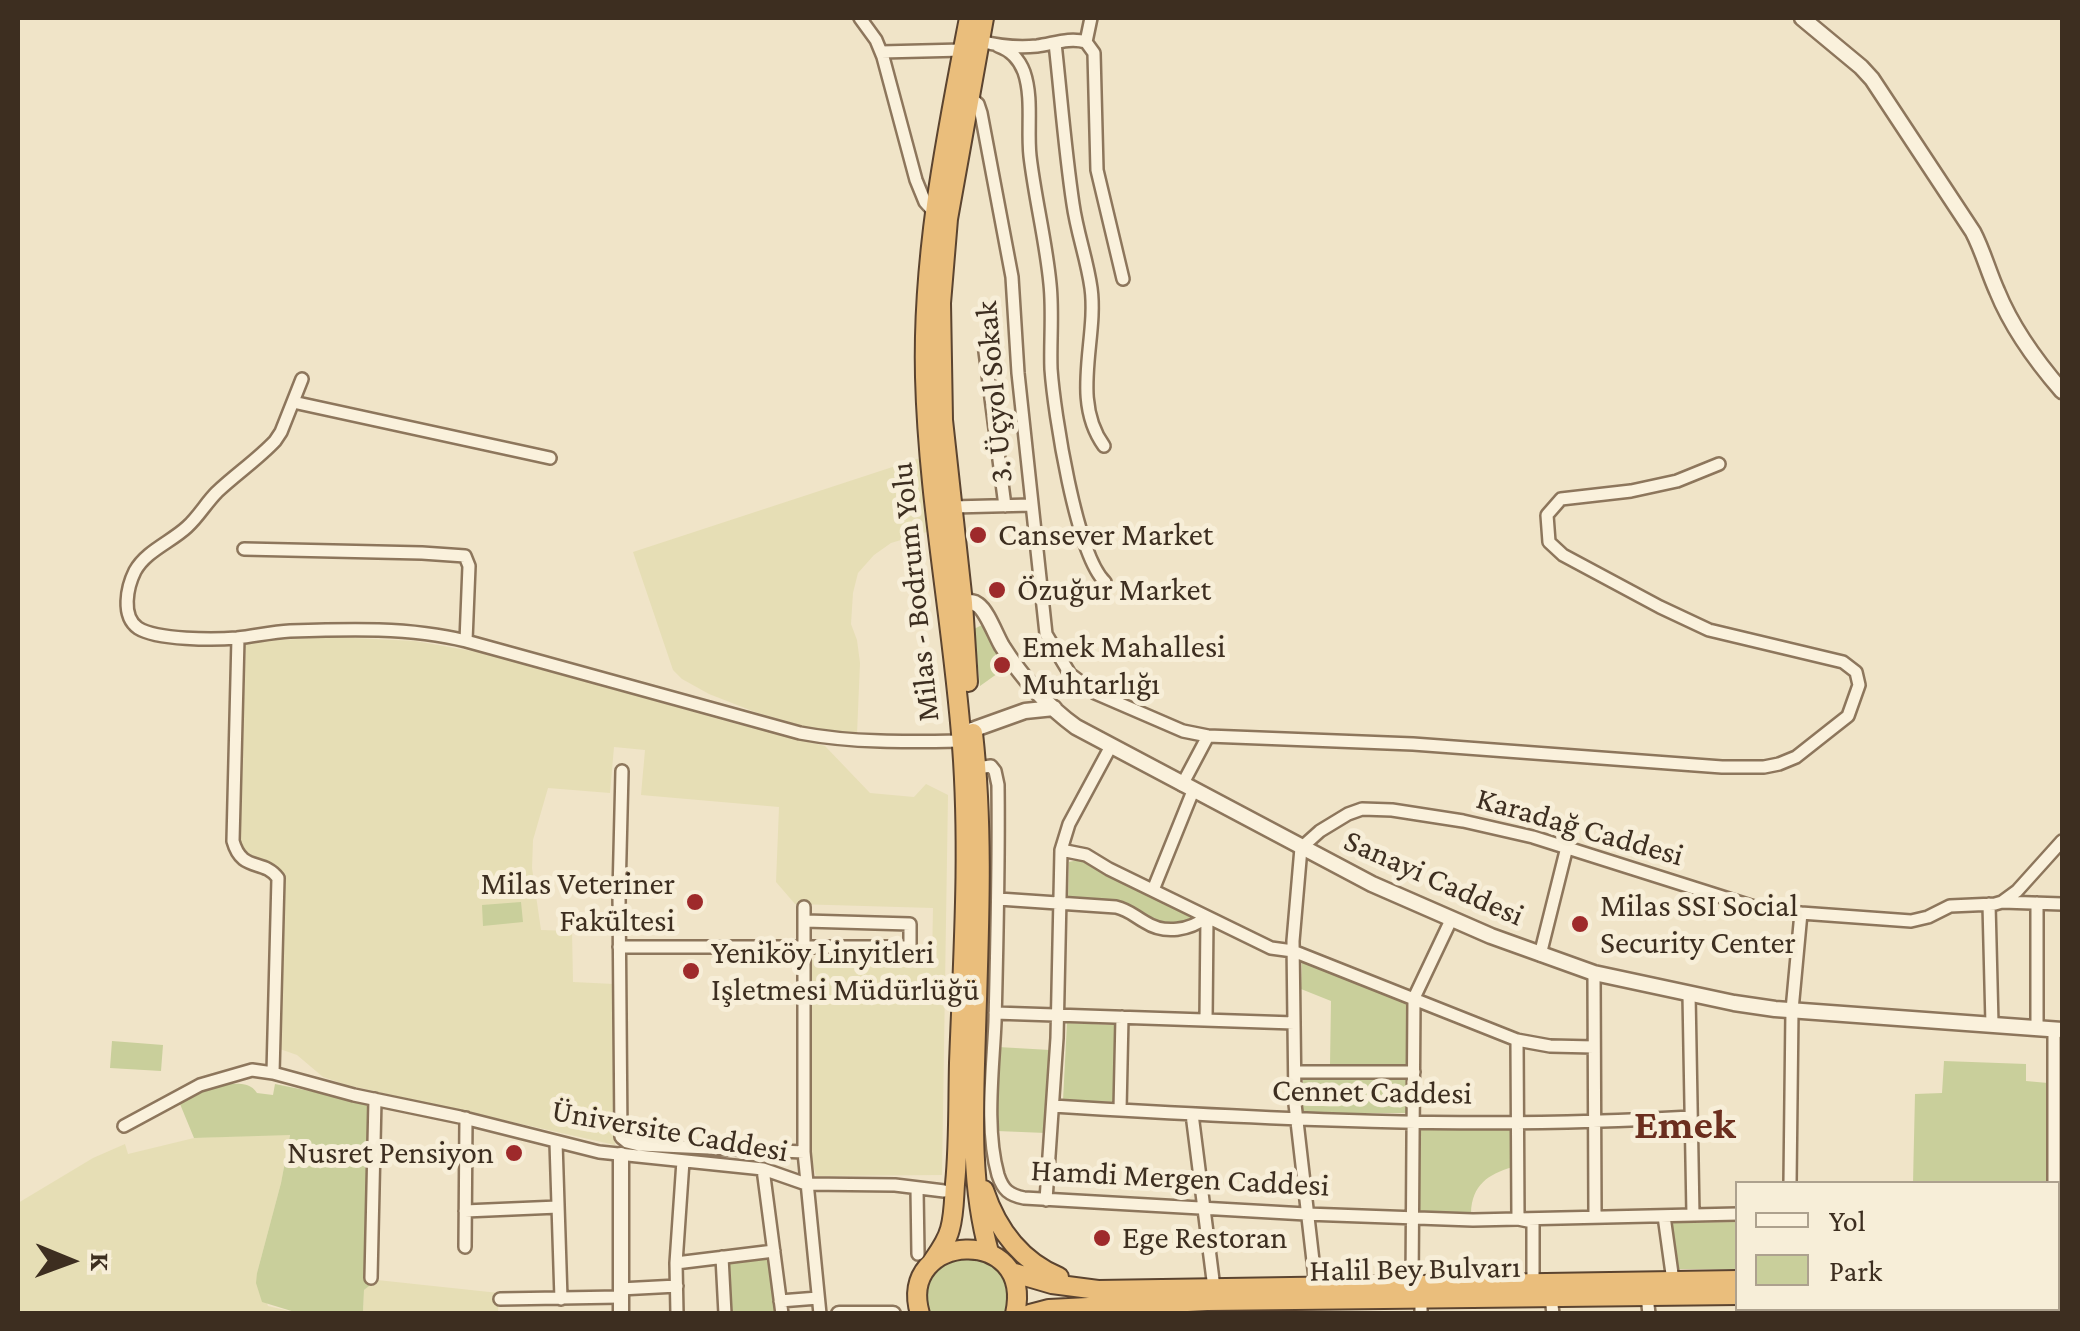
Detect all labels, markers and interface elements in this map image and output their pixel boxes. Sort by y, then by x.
street label: 3. Üçyol Sokak [967,299,1021,485]
street label: Milas - Bodrum Yolu [882,460,948,724]
place label: Cansever Market [998,516,1213,554]
marker: Cansever Market [967,524,989,546]
place label: Özuğur Market [1017,571,1211,609]
marker: Özuğur Market [986,579,1008,601]
place label: Emek Mahallesi Muhtarlığı [1022,628,1226,703]
marker: Emek Mahallesi Muhtarlığı [991,654,1013,676]
street label: Karadağ Caddesi [1472,779,1688,875]
street label: Sanayi Caddesi [1338,821,1530,935]
place label: Milas Veteriner Fakültesi [480,865,675,940]
place label: Milas SSI Social Security Center [1600,887,1798,962]
marker: Milas Veteriner Fakültesi [684,891,706,913]
marker: Milas SSI Social Security Center [1569,913,1591,935]
place label: Yeniköy Linyitleri Işletmesi Müdürlüğü [711,934,979,1009]
marker: Yeniköy Linyitleri Işletmesi Müdürlüğü [680,960,702,982]
street label: Cennet Caddesi [1272,1071,1472,1113]
street label: Üniversite Caddesi [549,1091,791,1171]
district label: Emek [1634,1100,1736,1150]
place label: Nusret Pensiyon [287,1134,494,1172]
marker: Nusret Pensiyon [503,1142,525,1164]
street label: Hamdi Mergen Caddesi [1030,1151,1330,1205]
legend [1735,1181,2060,1311]
text: Yol [1829,1204,1866,1237]
north arrow [20,1211,120,1311]
place label: Ege Restoran [1122,1219,1287,1257]
marker: Ege Restoran [1091,1227,1113,1249]
street label: Halil Bey Bulvarı [1309,1248,1521,1290]
text: K [85,1252,116,1271]
text: Park [1829,1254,1882,1287]

